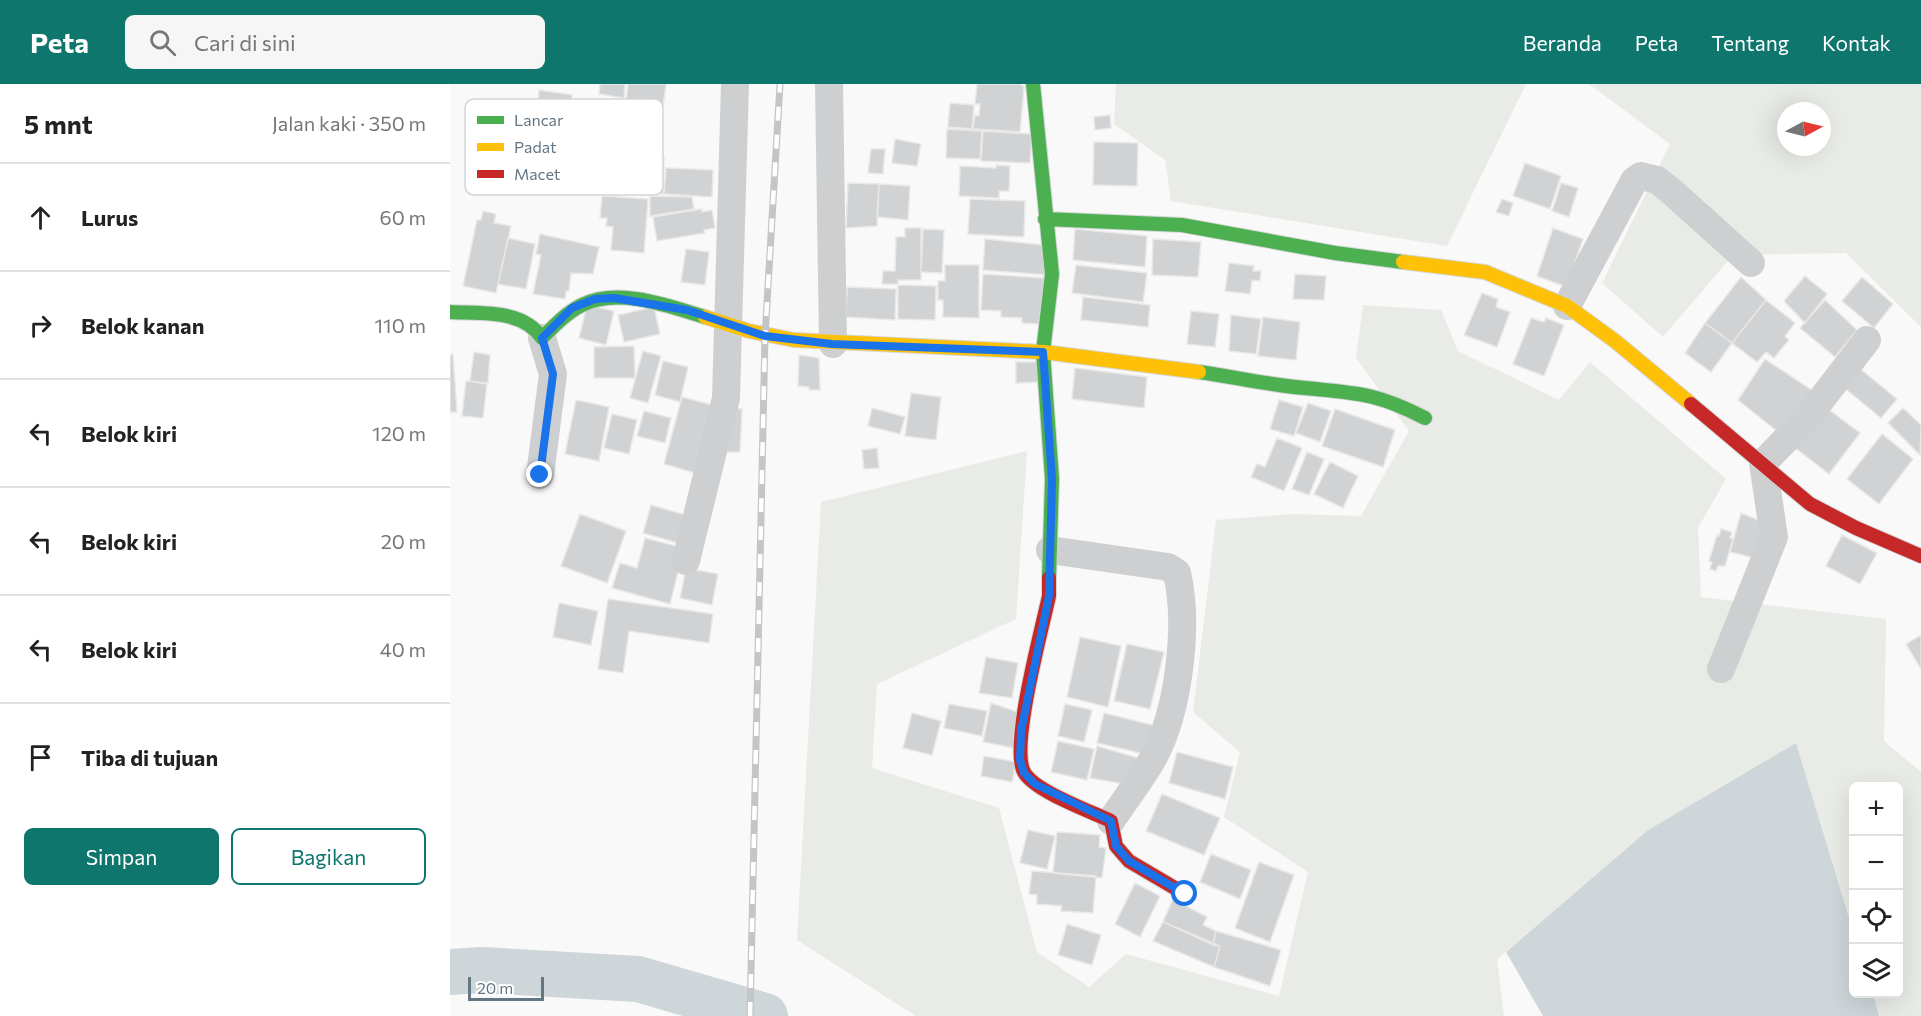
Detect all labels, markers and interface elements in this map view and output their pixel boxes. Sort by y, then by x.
search box [125,15,545,69]
text: Peta [30,25,89,59]
icon: search [146,26,179,59]
text: Cari di sini [194,29,296,56]
text: Beranda [1523,30,1602,55]
text: Peta [1635,30,1678,55]
text: Tentang [1711,30,1789,55]
text: Kontak [1822,30,1891,55]
legend [465,99,663,195]
north arrow [1777,102,1831,156]
text: 5 mnt [24,108,93,139]
text: Lancar [514,110,564,129]
text: Jalan kaki · 350 m [272,111,426,135]
text: Padat [514,137,557,156]
text: Macet [514,164,561,183]
icon: ahead [24,201,57,234]
text: Lurus [81,204,138,231]
text: 60 m [380,205,426,229]
icon: right [24,309,57,342]
text: Belok kanan [81,312,204,339]
text: 110 m [375,313,426,337]
icon: left [24,417,57,450]
text: Belok kiri [81,420,177,447]
text: 120 m [372,421,426,445]
route end [526,461,552,487]
icon: left [24,525,57,558]
text: Belok kiri [81,528,177,555]
text: 20 m [381,529,426,553]
icon: left [24,633,57,666]
text: Belok kiri [81,636,177,663]
text: 40 m [380,637,426,661]
icon: arrive [24,741,57,774]
text: Tiba di tujuan [81,744,218,771]
map controls [1849,782,1903,998]
button: + [1849,782,1903,836]
button: Simpan [24,828,219,885]
button: Bagikan [231,828,426,885]
button: − [1849,836,1903,890]
route start [1171,880,1197,906]
button: locate [1849,890,1903,944]
button: layers [1849,944,1903,998]
scale bar [468,974,544,1002]
text: 20 m [477,978,513,997]

